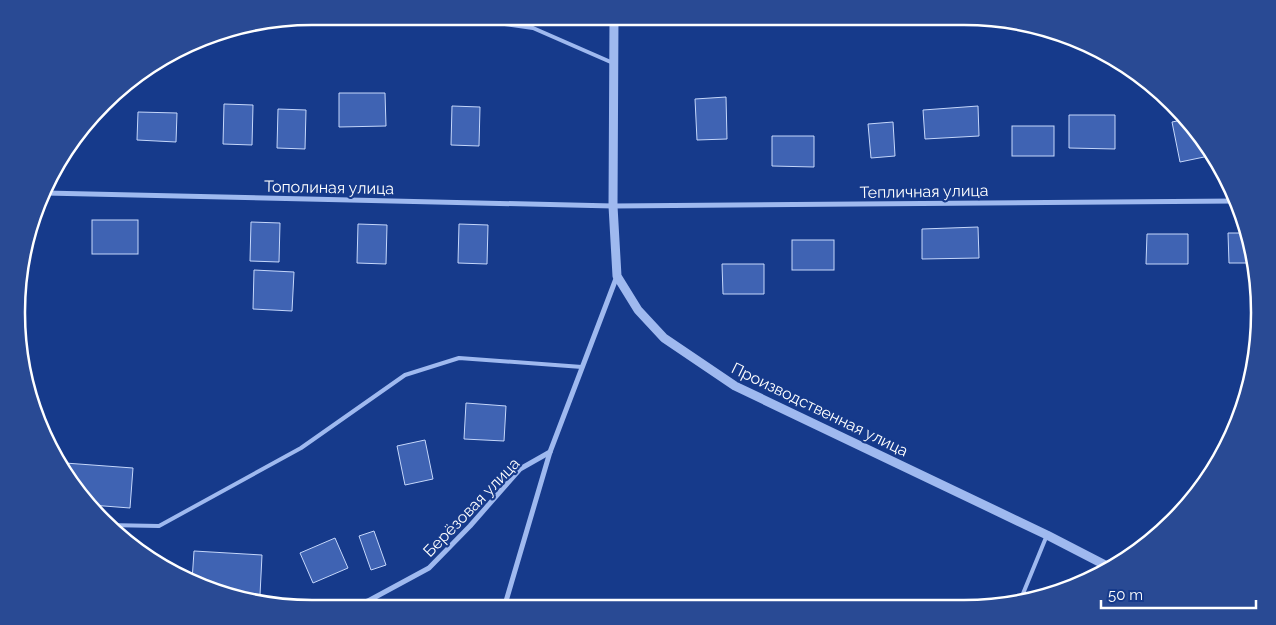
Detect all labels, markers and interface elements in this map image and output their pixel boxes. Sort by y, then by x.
street label: Тополиная улица [264,177,394,198]
street label: Тепличная улица [860,181,988,202]
street label: Производственная улица [728,358,911,461]
street label: Берёзовая улица [419,454,524,561]
scale bar [1101,578,1256,610]
text: 50 m [1108,586,1143,604]

